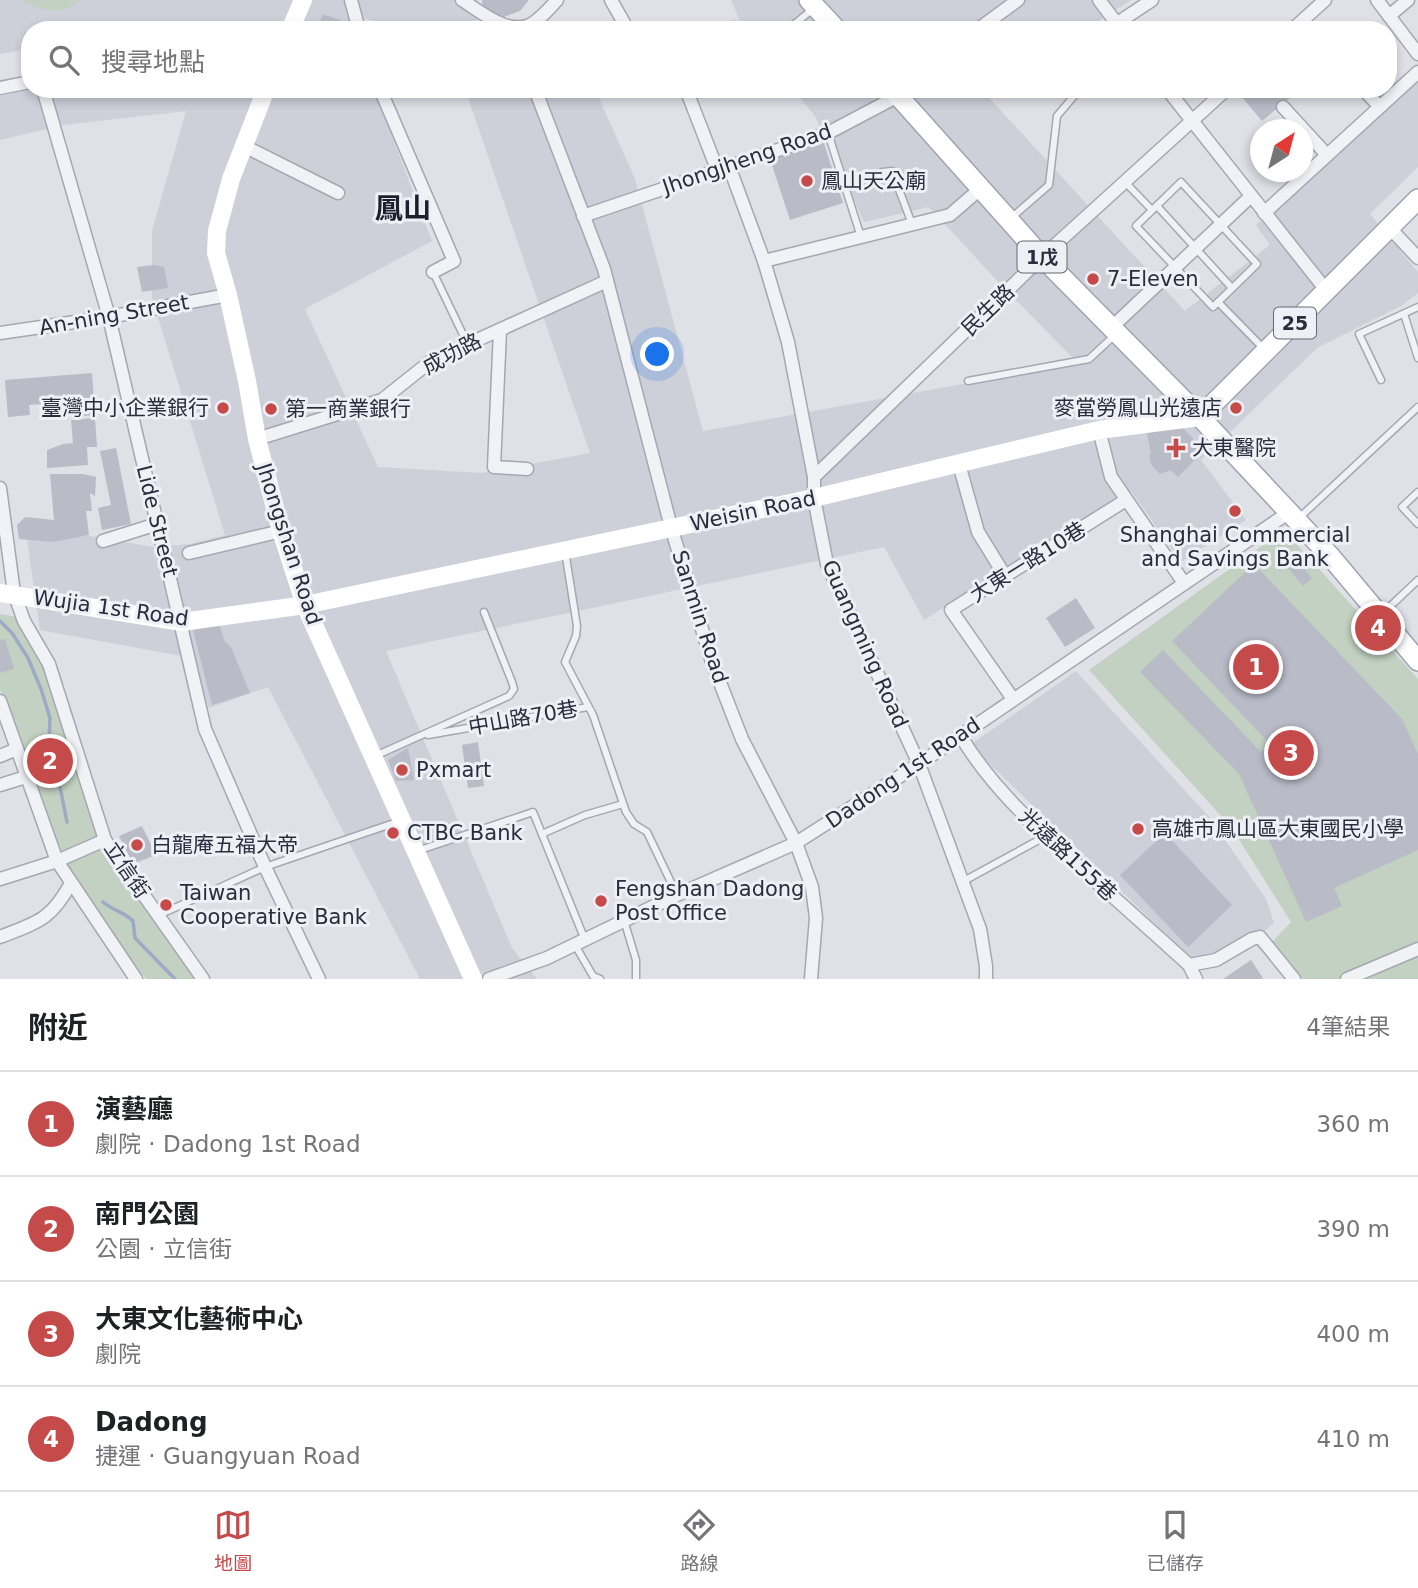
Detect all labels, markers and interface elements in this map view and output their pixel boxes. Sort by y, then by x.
search box [21,21,1397,98]
icon: search [45,41,83,79]
text: 搜尋地點 [101,47,205,77]
street label: Jhongjheng Road [657,119,835,200]
north arrow [1250,119,1313,182]
place label: 鳳山天公廟 [821,169,926,193]
marker: 鳳山天公廟 [799,173,815,189]
district label: 鳳山 [375,192,431,225]
road number: 1戊 [1018,242,1066,272]
place label: 7-Eleven [1107,267,1199,291]
marker: 7-Eleven [1085,271,1101,287]
street label: 民生路 [957,279,1019,341]
street label: An-ning Street [37,290,191,340]
road number: 25 [1274,308,1316,338]
street label: 成功路 [419,329,485,379]
your location [640,337,674,371]
place label: 臺灣中小企業銀行 [41,396,209,420]
place label: 麥當勞鳳山光遠店 [1054,396,1222,420]
place label: 第一商業銀行 [285,397,411,421]
marker: 臺灣中小企業銀行 [215,400,231,416]
marker: 麥當勞鳳山光遠店 [1228,400,1244,416]
marker: 第一商業銀行 [263,401,279,417]
place label: 大東醫院 [1192,436,1276,460]
marker: 大東醫院 [1166,438,1186,458]
street label: Jhongshan Road [251,458,326,628]
street label: Lide Street [132,463,182,579]
street label: Weisin Road [688,486,818,536]
marker: Shanghai Commercial and Savings Bank [1227,503,1243,519]
street label: 大東一路10巷 [966,517,1090,607]
place label: Shanghai Commercial and Savings Bank [1120,523,1350,571]
street label: Sanmin Road [667,547,733,687]
street label: Guangming Road [817,556,913,732]
street label: Wujia 1st Road [32,585,190,631]
pin: 4 [1355,602,1401,654]
pin: 1 [1233,641,1279,693]
street label: 中山路70巷 [466,697,580,739]
street label: Dadong 1st Road [821,713,985,833]
pin: 3 [1268,727,1314,779]
pin: 2 [27,735,73,787]
place label: Pxmart [416,758,491,782]
marker: Pxmart [394,762,410,778]
street label: 光遠路155巷 [1014,804,1122,906]
place label: 高雄市鳳山區大東國民小學 [1152,817,1404,841]
place label: CTBC Bank [407,821,523,845]
marker: 高雄市鳳山區大東國民小學 [1130,821,1146,837]
marker: CTBC Bank [385,825,401,841]
place label: 白龍庵五福大帝 [151,833,298,857]
street label: 立信街 [99,837,155,903]
marker: 白龍庵五福大帝 [129,837,145,853]
place label: Fengshan Dadong Post Office [615,877,804,925]
place label: Taiwan Cooperative Bank [179,881,368,929]
marker: Fengshan Dadong Post Office [593,893,609,909]
marker: Taiwan Cooperative Bank [158,897,174,913]
text: 附近 [28,1010,88,1045]
text: 4筆結果 [1306,1014,1390,1040]
text: 演藝廳 [95,1094,173,1124]
text: 1 [43,1111,59,1137]
text: 360 m [1316,1111,1390,1137]
text: 劇院 · Dadong 1st Road [95,1131,361,1157]
text: 南門公園 [95,1199,199,1229]
text: 2 [43,1216,59,1242]
text: 390 m [1316,1216,1390,1242]
text: 公園 · 立信街 [95,1236,232,1262]
text: 大東文化藝術中心 [95,1304,303,1334]
text: 3 [43,1321,59,1347]
text: 400 m [1316,1321,1390,1347]
text: 劇院 [95,1341,141,1367]
text: Dadong [95,1407,208,1437]
text: 4 [43,1426,59,1452]
text: 410 m [1316,1426,1390,1452]
text: 捷運 · Guangyuan Road [95,1443,361,1469]
tab: 地圖 [214,1506,252,1575]
tab: 路線 [680,1506,719,1575]
tab: 已儲存 [1147,1506,1204,1575]

